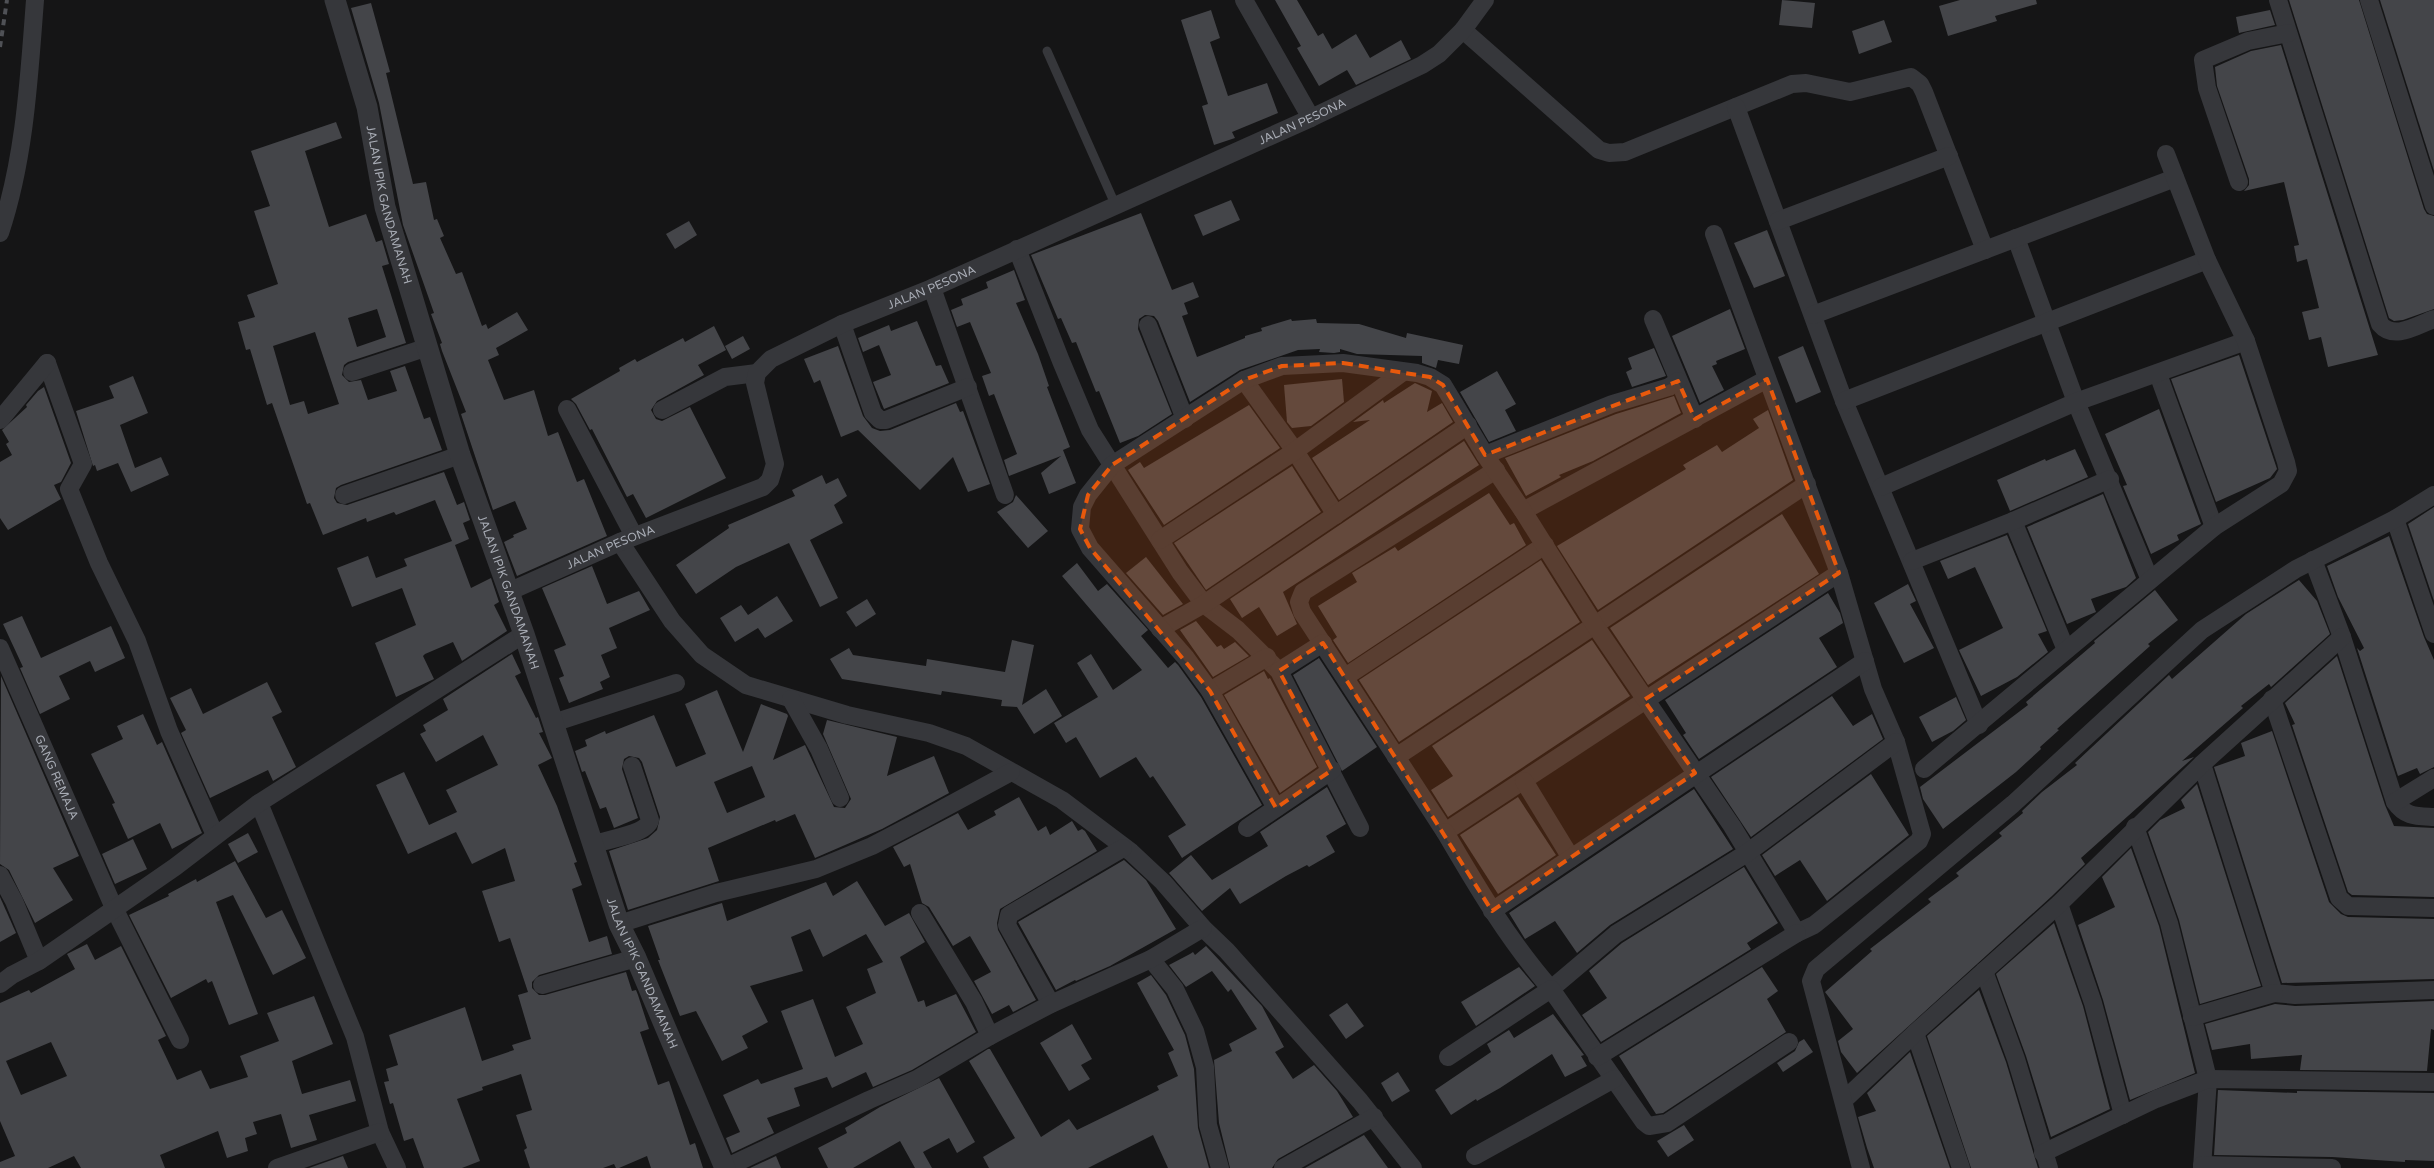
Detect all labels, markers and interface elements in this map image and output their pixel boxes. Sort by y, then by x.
street label: JALAN PESONA [1256,95,1348,148]
street label: JALAN IPIK GANDAMANAH [363,124,415,286]
street label: JALAN PESONA [886,262,978,312]
street label: JALAN IPIK GANDAMANAH [475,513,542,671]
street label: JALAN PESONA [564,522,657,572]
street label: GANG REMAJA [32,733,81,822]
street label: JALAN IPIK GANDAMANAH [604,896,681,1051]

